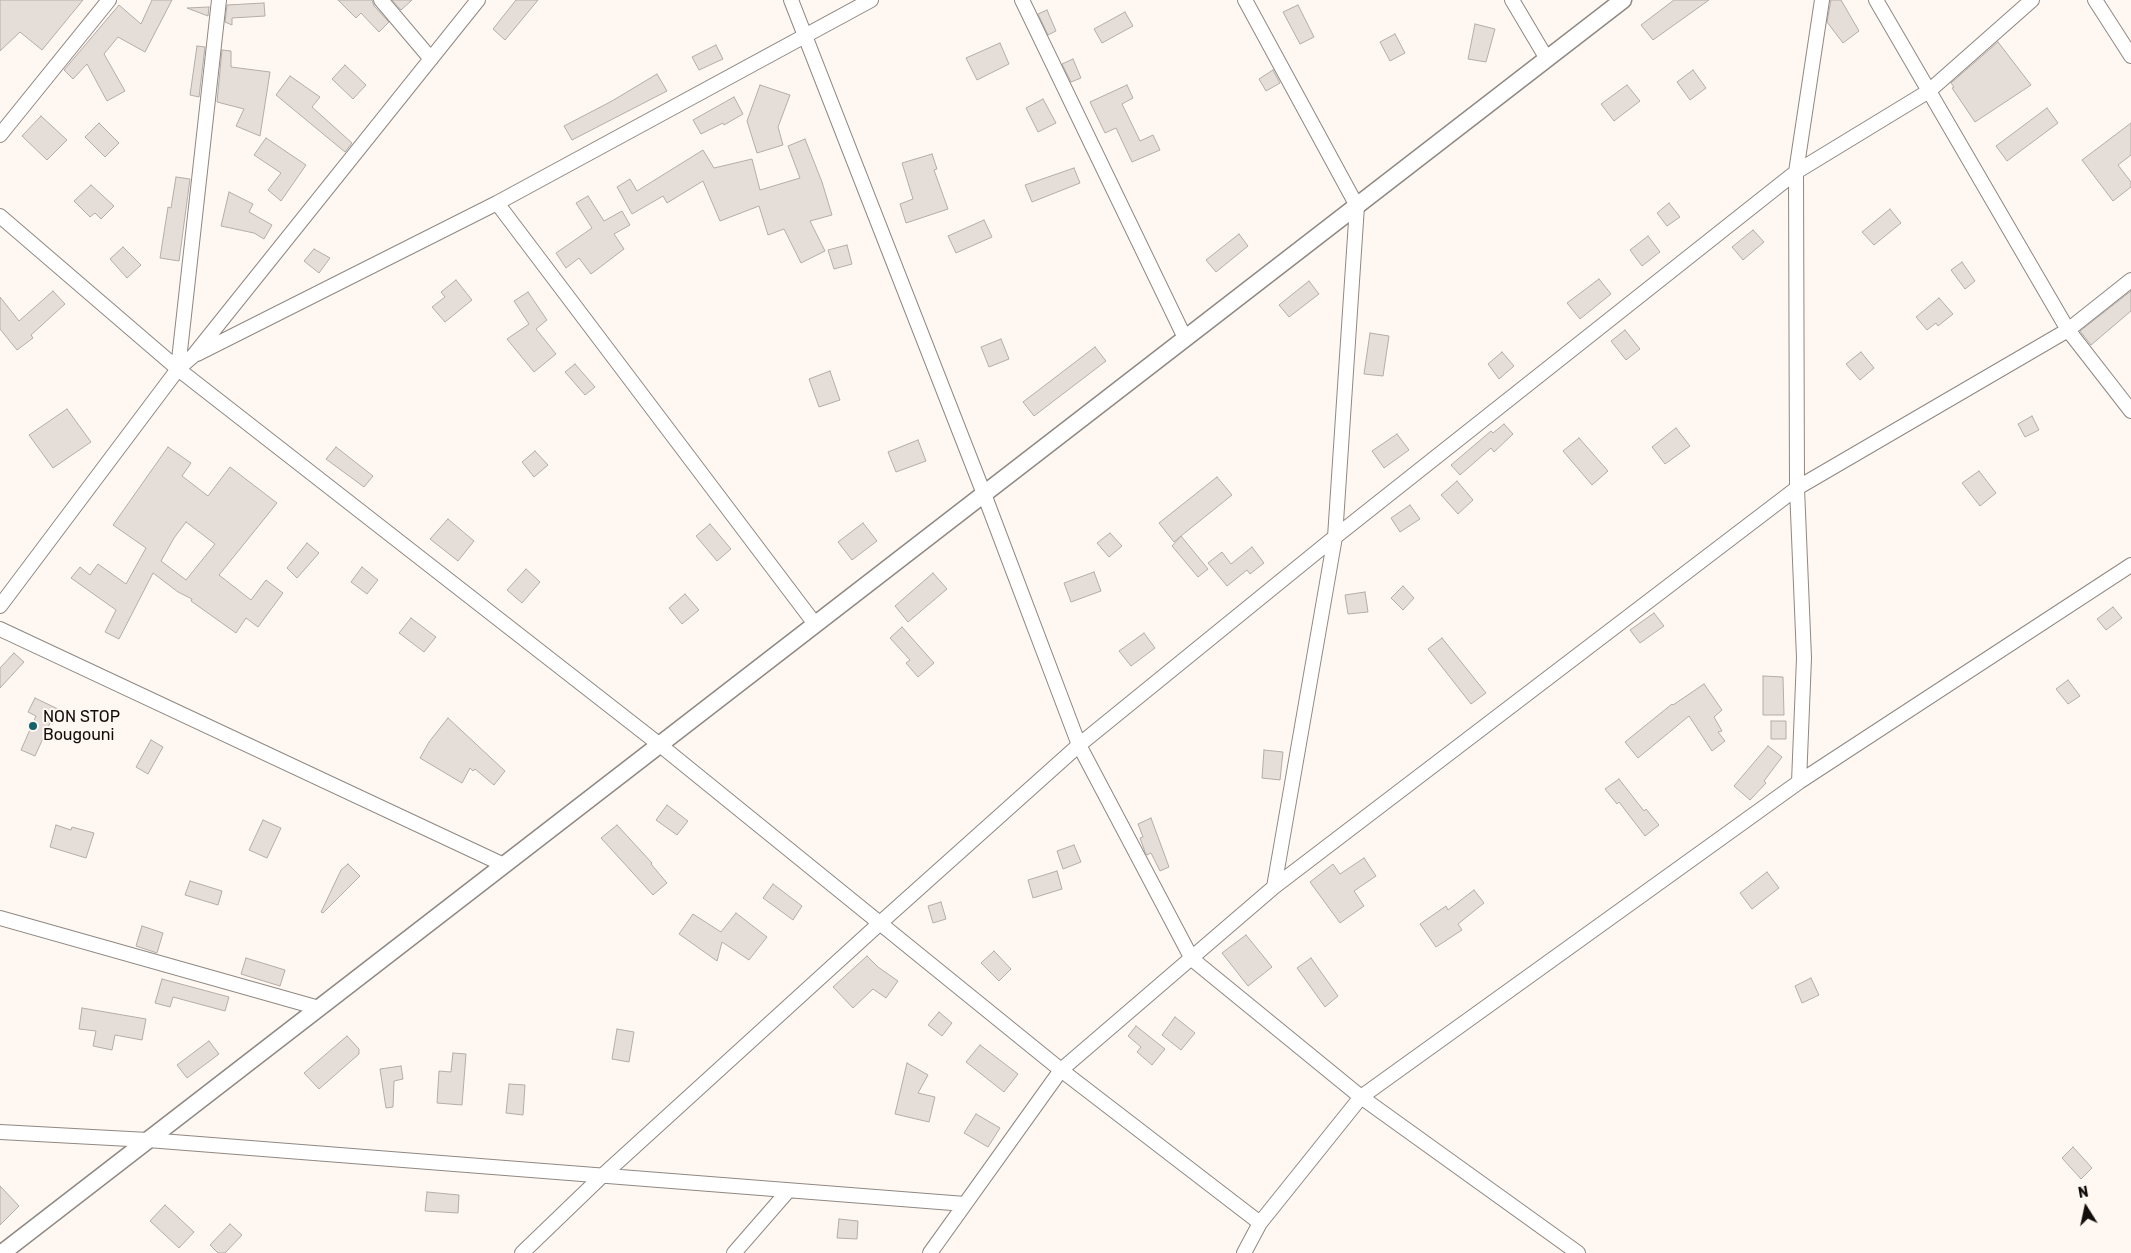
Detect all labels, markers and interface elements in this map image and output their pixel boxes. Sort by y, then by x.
place label: NON STOP Bougouni [43,707,120,745]
marker: NON STOP Bougouni [27,720,39,732]
north arrow [2061,1183,2111,1233]
text: N [2077,1183,2090,1202]

